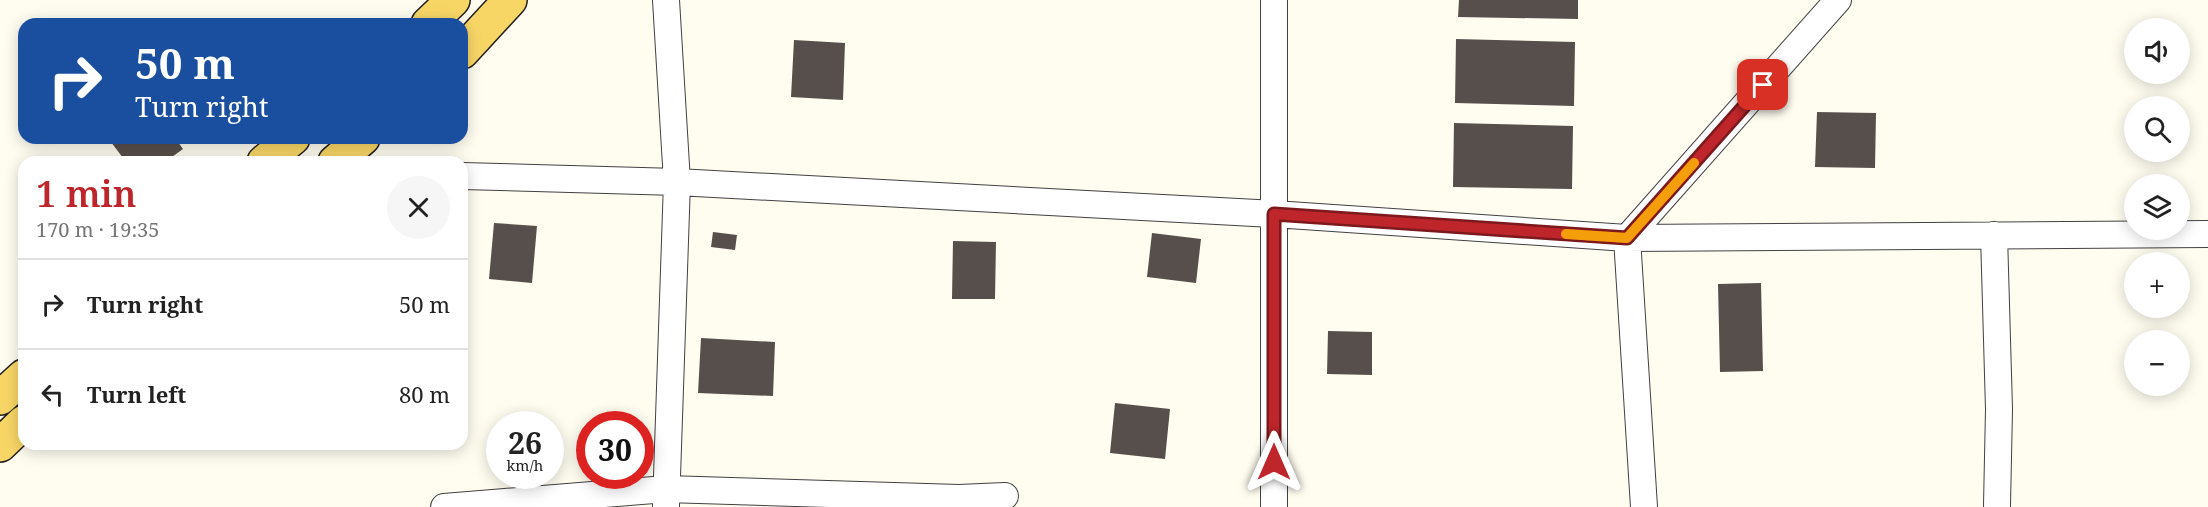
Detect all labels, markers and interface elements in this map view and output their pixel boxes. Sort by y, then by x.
map controls [2124,18,2190,396]
button: sound [2124,18,2190,84]
text: 50 m [135,34,235,91]
icon: right [36,42,114,120]
pin [1737,59,1788,110]
icon: arrive [1746,68,1779,101]
text: Turn right [135,88,268,125]
button: search [2124,96,2190,162]
text: 1 min [36,169,137,218]
button: layers [2124,174,2190,240]
button: close [387,176,450,239]
text: 170 m · 19:35 [36,216,159,243]
button: + [2124,252,2190,318]
icon: right [36,288,69,321]
text: Turn right [87,289,203,319]
text: 50 m [399,289,450,319]
button: − [2124,330,2190,396]
icon: left [36,378,69,411]
text: Turn left [87,379,186,409]
text: 80 m [399,379,450,409]
speed limit sign: 30 [576,411,654,489]
text: 26 [508,422,542,463]
position arrow [1242,430,1306,494]
text: km/h [507,455,543,475]

